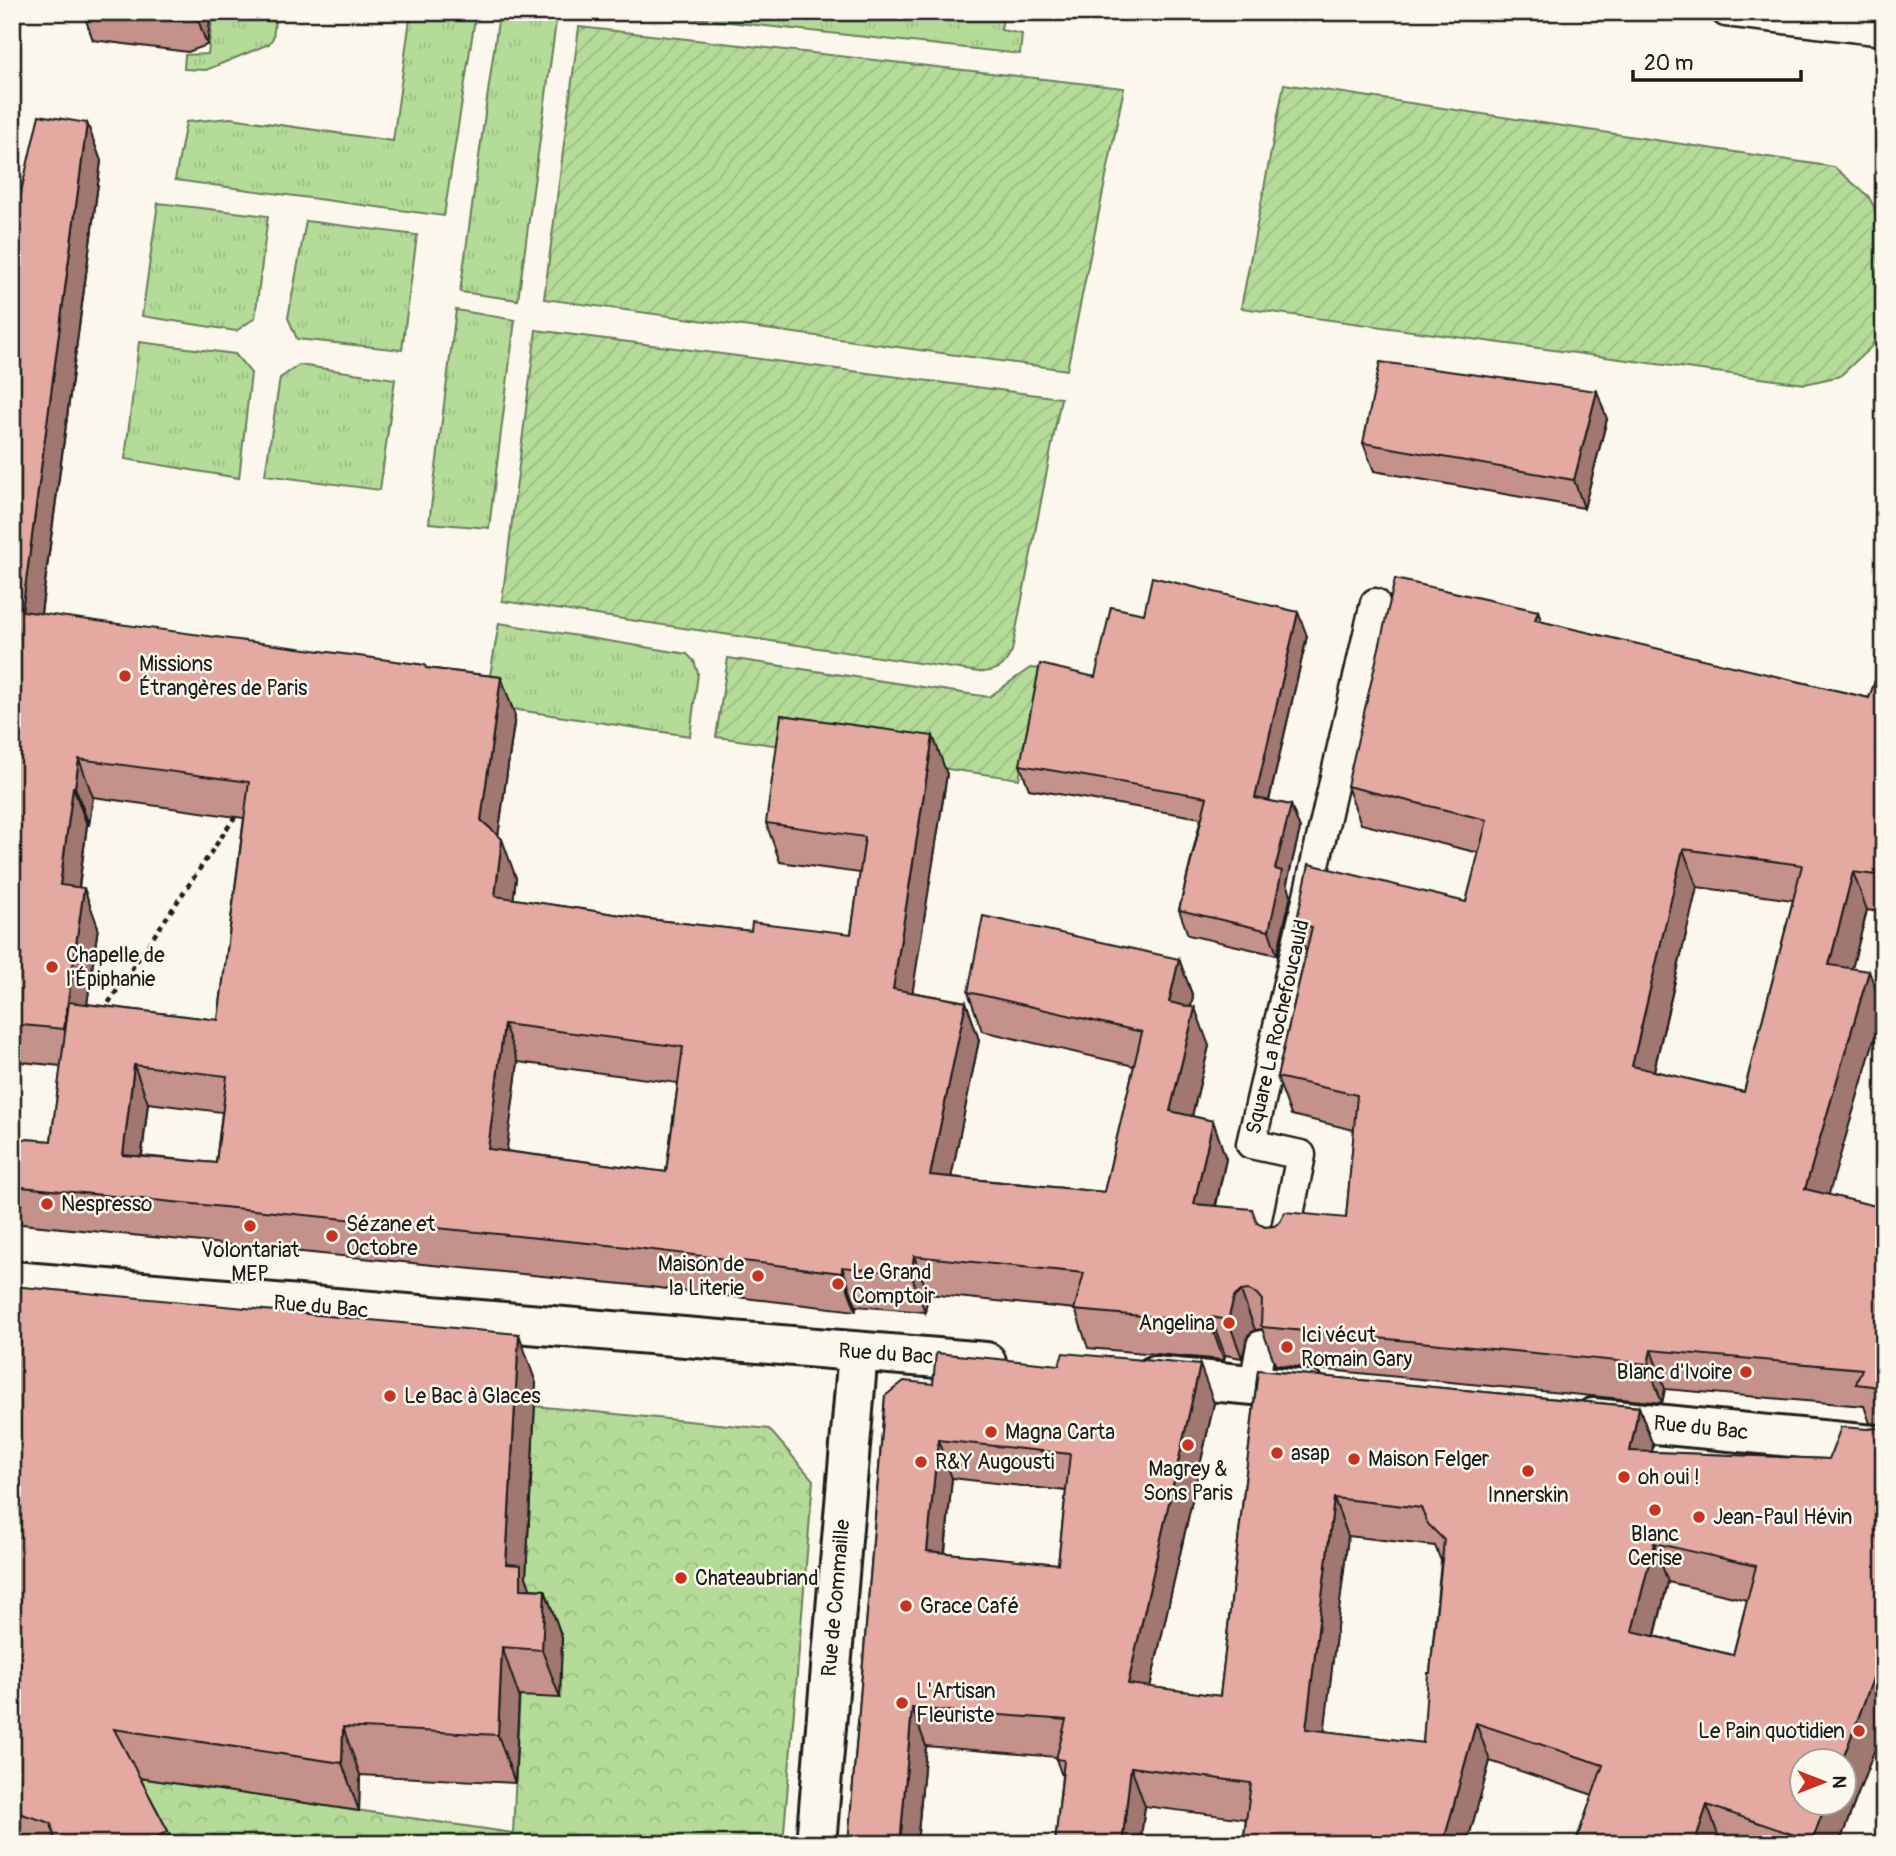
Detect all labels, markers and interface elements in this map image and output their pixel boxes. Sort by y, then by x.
scale bar [1633,38,1801,82]
text: 20 m [1644,50,1693,77]
place label: Missions Étrangères de Paris [139,651,308,702]
marker: Missions Étrangères de Paris [117,668,133,684]
street label: Square La Rochefoucauld [1240,917,1316,1137]
place label: Chapelle de l'Épiphanie [66,942,165,993]
marker: Chapelle de l'Épiphanie [44,959,60,975]
place label: Nespresso [61,1191,152,1218]
marker: Nespresso [39,1196,55,1212]
place label: Sézane et Octobre [346,1211,436,1262]
marker: Volontariat MEP [242,1218,258,1234]
marker: Sézane et Octobre [324,1228,340,1244]
place label: Volontariat MEP [201,1237,300,1288]
place label: Maison de la Literie [658,1251,745,1302]
place label: Le Grand Comptoir [852,1259,936,1310]
marker: Maison de la Literie [750,1268,766,1284]
marker: Le Grand Comptoir [830,1276,846,1292]
street label: Rue du Bac [272,1289,370,1325]
place label: Angelina [1138,1310,1215,1337]
marker: Angelina [1221,1315,1237,1331]
place label: Ici vécut Romain Gary [1301,1322,1412,1373]
street label: Rue du Bac [837,1337,935,1371]
marker: Ici vécut Romain Gary [1279,1339,1295,1355]
place label: Blanc d'Ivoire [1617,1359,1733,1386]
marker: Blanc d'Ivoire [1738,1364,1754,1380]
place label: Le Bac à Glaces [404,1383,541,1410]
marker: Le Bac à Glaces [382,1388,398,1404]
street label: Rue du Bac [1652,1410,1750,1446]
place label: Magna Carta [1005,1419,1115,1446]
marker: Magna Carta [983,1424,999,1440]
marker: Magrey & Sons Paris [1180,1437,1196,1453]
place label: asap [1291,1440,1330,1467]
marker: asap [1269,1445,1285,1461]
place label: Maison Felger [1368,1446,1490,1473]
place label: R&Y Augousti [935,1449,1055,1476]
marker: Maison Felger [1346,1451,1362,1467]
marker: R&Y Augousti [913,1454,929,1470]
place label: Magrey & Sons Paris [1143,1456,1234,1507]
marker: Innerskin [1520,1463,1536,1479]
place label: oh oui ! [1638,1464,1700,1491]
marker: oh oui ! [1616,1469,1632,1485]
place label: Innerskin [1487,1482,1569,1509]
marker: Blanc Cerise [1647,1502,1663,1518]
place label: Jean-Paul Hévin [1713,1504,1853,1531]
marker: Jean-Paul Hévin [1691,1509,1707,1525]
street label: Rue de Commaille [816,1518,856,1678]
place label: Blanc Cerise [1628,1521,1683,1572]
place label: Chateaubriand [695,1565,819,1592]
marker: Chateaubriand [673,1570,689,1586]
place label: Grace Café [920,1593,1019,1620]
marker: Grace Café [898,1598,914,1614]
place label: L'Artisan Fleuriste [916,1678,996,1729]
marker: L'Artisan Fleuriste [894,1695,910,1711]
place label: Le Pain quotidien [1698,1718,1845,1745]
marker: Le Pain quotidien [1851,1723,1867,1739]
north arrow [1787,1748,1857,1818]
text: N [1827,1776,1851,1789]

